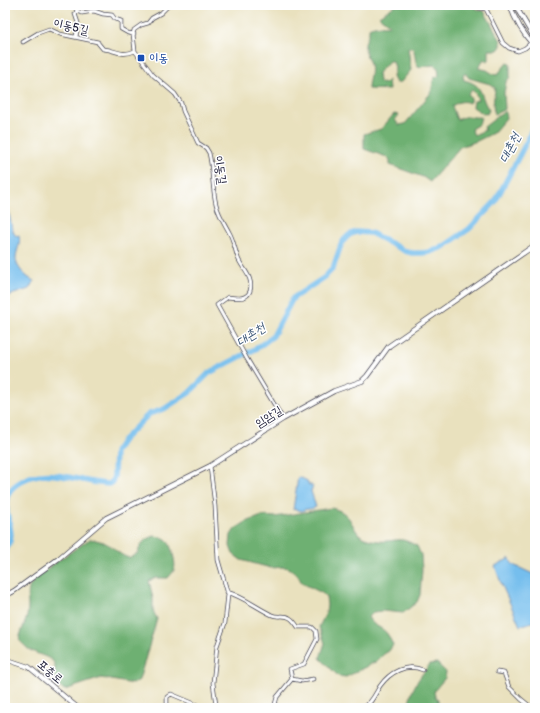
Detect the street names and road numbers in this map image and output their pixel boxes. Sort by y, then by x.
street label: 이동5길 [52,16,90,38]
street label: 이동길 [211,155,229,186]
street label: 임암길 [253,403,286,431]
street label: 포충로 [34,657,66,687]

